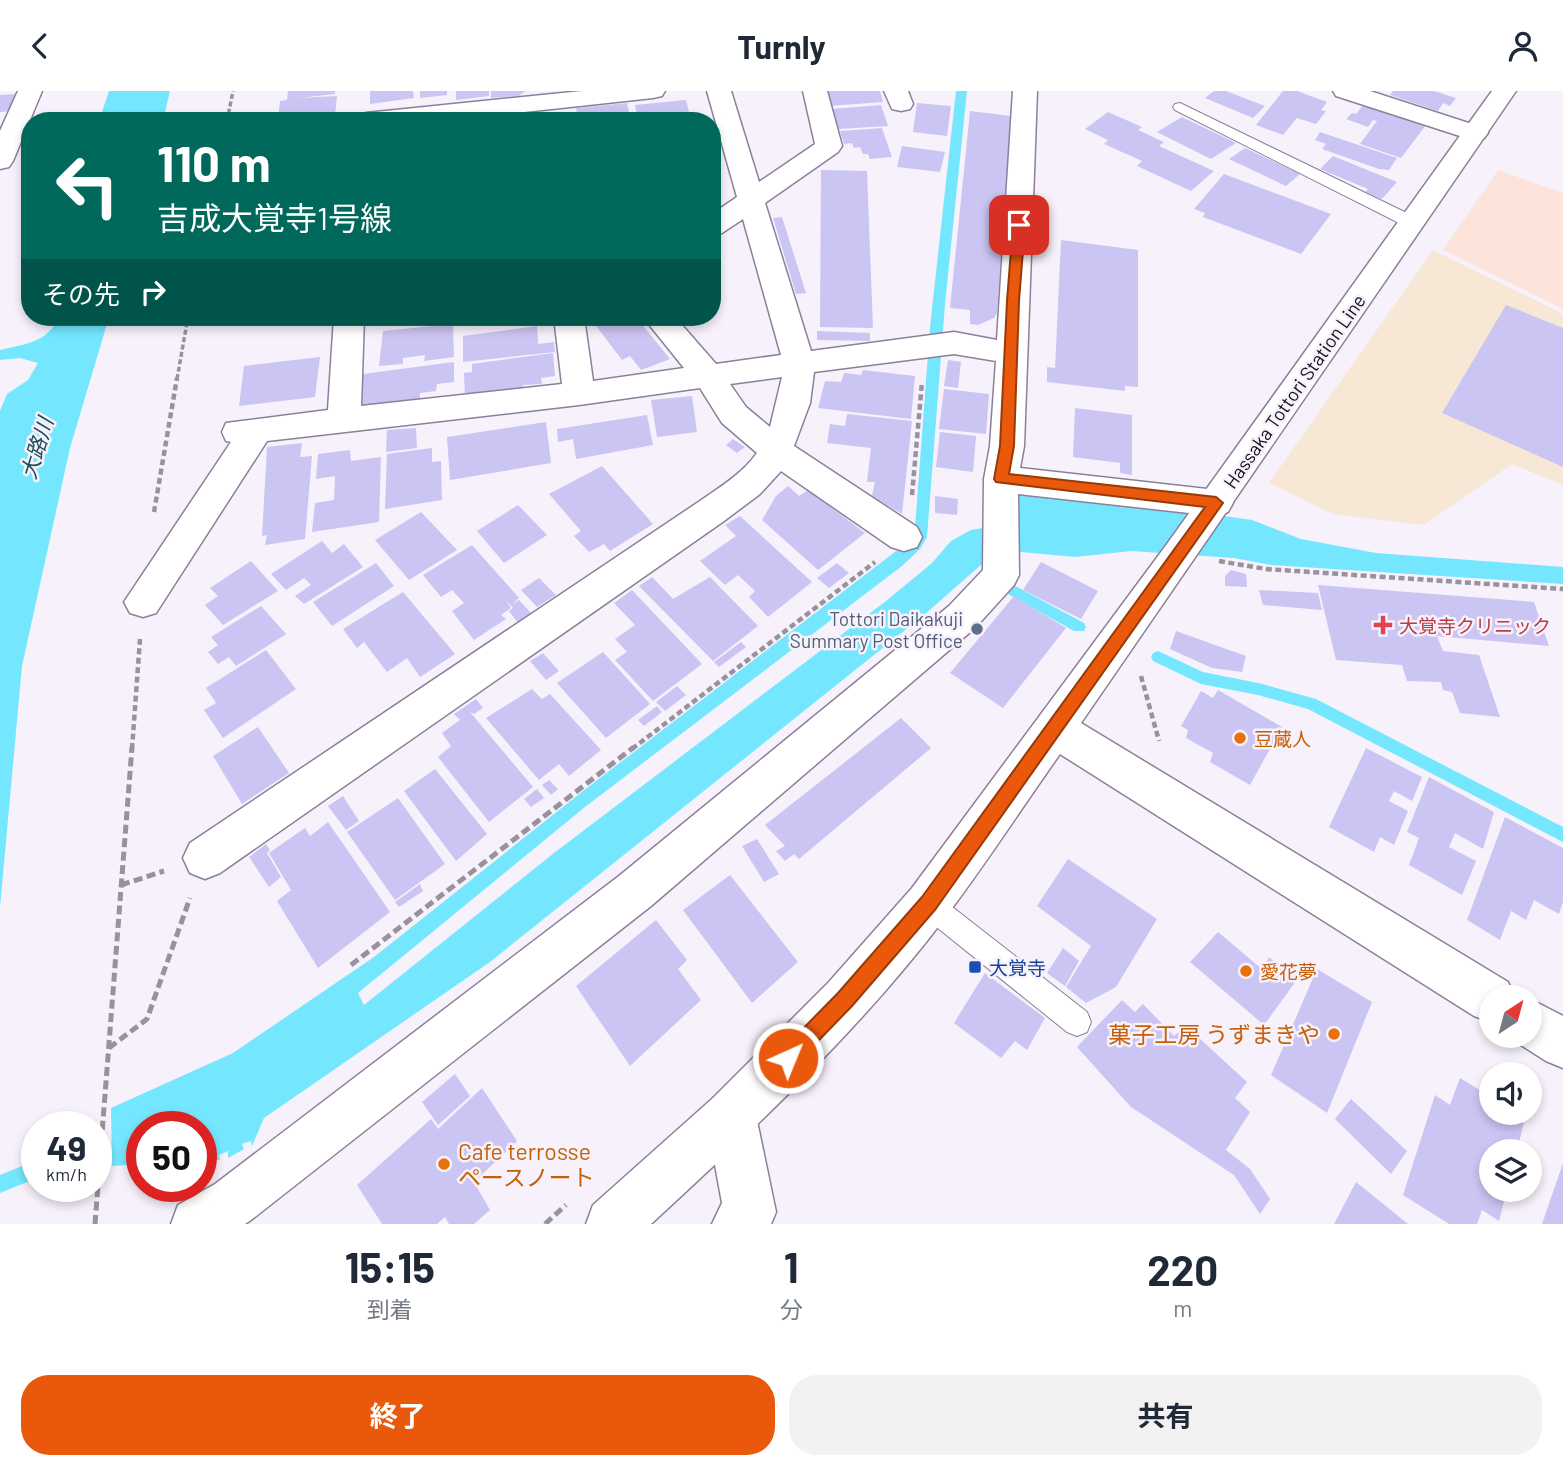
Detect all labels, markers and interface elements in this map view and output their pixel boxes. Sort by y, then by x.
icon: back [21,27,59,65]
text: Turnly [737,27,826,65]
icon: person [1504,27,1542,65]
text: 110 m [157,133,271,192]
icon: left [42,140,133,231]
pin [989,195,1049,255]
text: 吉成大覚寺1号線 [157,198,392,236]
icon: arrive [1000,206,1038,244]
icon: right [134,273,172,311]
text: その先 [42,278,120,309]
street label: Hassaka Tottori Station Line [1218,290,1370,492]
water label: 大路川 [15,412,58,482]
place label: Tottori Daikakuji Summary Post Office [790,607,963,652]
place label: 大覚寺クリニック [1399,614,1551,637]
marker: 大覚寺クリニック [1373,615,1393,635]
marker: Tottori Daikakuji Summary Post Office [969,621,985,637]
place label: 豆蔵人 [1254,727,1311,750]
marker: 豆蔵人 [1232,730,1248,746]
place label: 大覚寺 [989,956,1046,979]
marker: 大覚寺 [967,959,983,975]
place label: 愛花夢 [1260,960,1317,983]
marker: 愛花夢 [1238,963,1254,979]
north arrow [1479,985,1542,1048]
map controls [1479,985,1542,1202]
place label: 菓子工房 うずまきや [1108,1020,1320,1048]
position arrow [751,1021,825,1095]
marker: 菓子工房 うずまきや [1326,1026,1342,1042]
button: sound [1479,1062,1542,1125]
speed limit sign: 50 [126,1111,217,1202]
text: 49 [47,1126,86,1168]
place label: Cafe terrosse ペースノート [458,1137,595,1191]
button: layers [1479,1139,1542,1202]
marker: Cafe terrosse ペースノート [436,1156,452,1172]
text: km/h [46,1163,87,1185]
text: 15:15 [345,1241,435,1291]
text: 1 [784,1241,799,1291]
text: 220 [1147,1244,1218,1294]
text: m [1173,1294,1192,1322]
text: 到着 [367,1295,413,1323]
text: 分 [780,1295,803,1323]
button: 終了 [21,1375,775,1455]
button: 共有 [789,1375,1542,1455]

